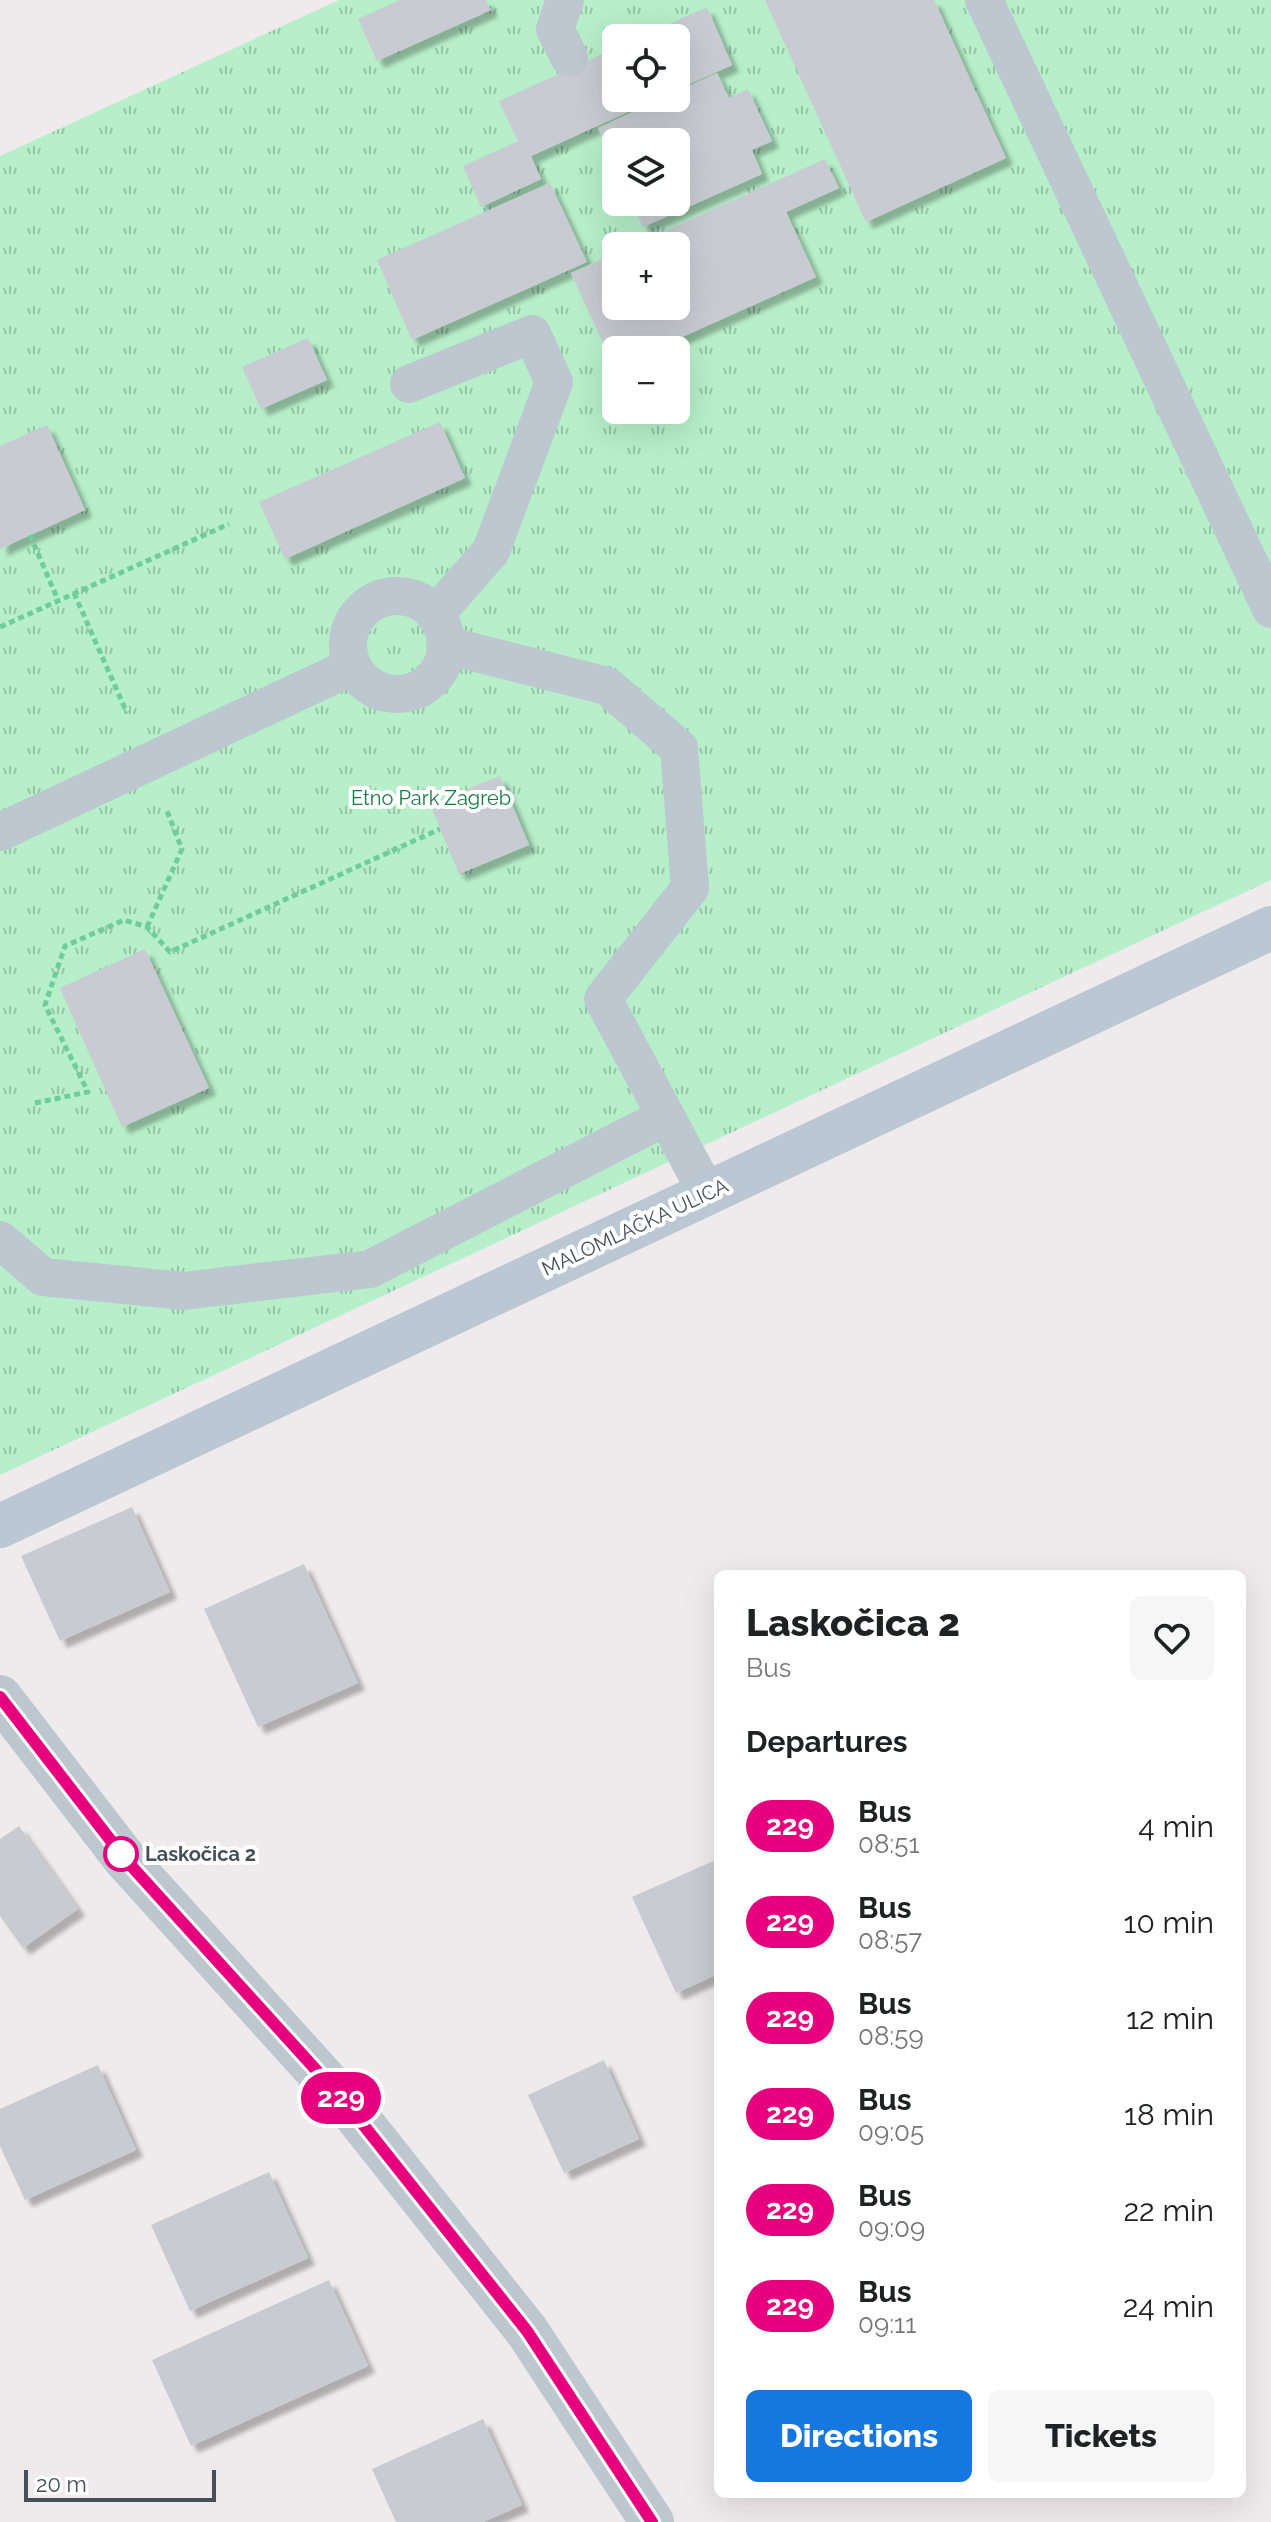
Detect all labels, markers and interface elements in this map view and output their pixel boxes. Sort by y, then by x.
map controls [602,24,690,424]
button: locate [602,24,690,112]
button: layers [602,128,690,216]
button: + [602,232,690,320]
button: − [602,336,690,424]
park label: Etno Park Zagreb [351,786,511,810]
street label: MALOMLAČKA ULICA [538,1172,732,1281]
button: heart [1130,1596,1214,1680]
text: Laskočica 2 [746,1600,960,1645]
text: Bus [746,1653,791,1683]
text: Departures [746,1724,908,1759]
text: Bus [858,1794,912,1829]
text: 229 [766,1809,814,1842]
text: 4 min [1138,1809,1214,1844]
text: 08:51 [858,1829,920,1859]
marker: Laskočica 2 [104,1837,138,1871]
place label: Laskočica 2 [145,1842,256,1866]
text: Bus [858,1890,912,1925]
text: 229 [766,1905,814,1938]
text: 10 min [1124,1905,1214,1940]
text: 08:57 [858,1925,922,1955]
text: Bus [858,1986,912,2021]
text: 229 [766,2001,814,2034]
text: 12 min [1126,2001,1214,2036]
text: 08:59 [858,2021,924,2051]
line badge: 229 [295,2072,387,2124]
text: 229 [317,2081,365,2114]
text: Bus [858,2082,912,2117]
text: 229 [766,2097,814,2130]
text: 18 min [1124,2097,1214,2132]
text: 09:05 [858,2117,924,2147]
text: Bus [858,2178,912,2213]
text: 229 [766,2193,814,2226]
text: 22 min [1123,2193,1214,2228]
text: 09:09 [858,2213,925,2243]
text: Bus [858,2274,912,2309]
text: 229 [766,2289,814,2322]
text: 24 min [1123,2289,1214,2324]
text: 09:11 [858,2309,916,2339]
button: Directions [746,2390,972,2482]
button: Tickets [988,2390,1214,2482]
scale bar [24,2466,216,2502]
text: 20 m [36,2471,87,2497]

